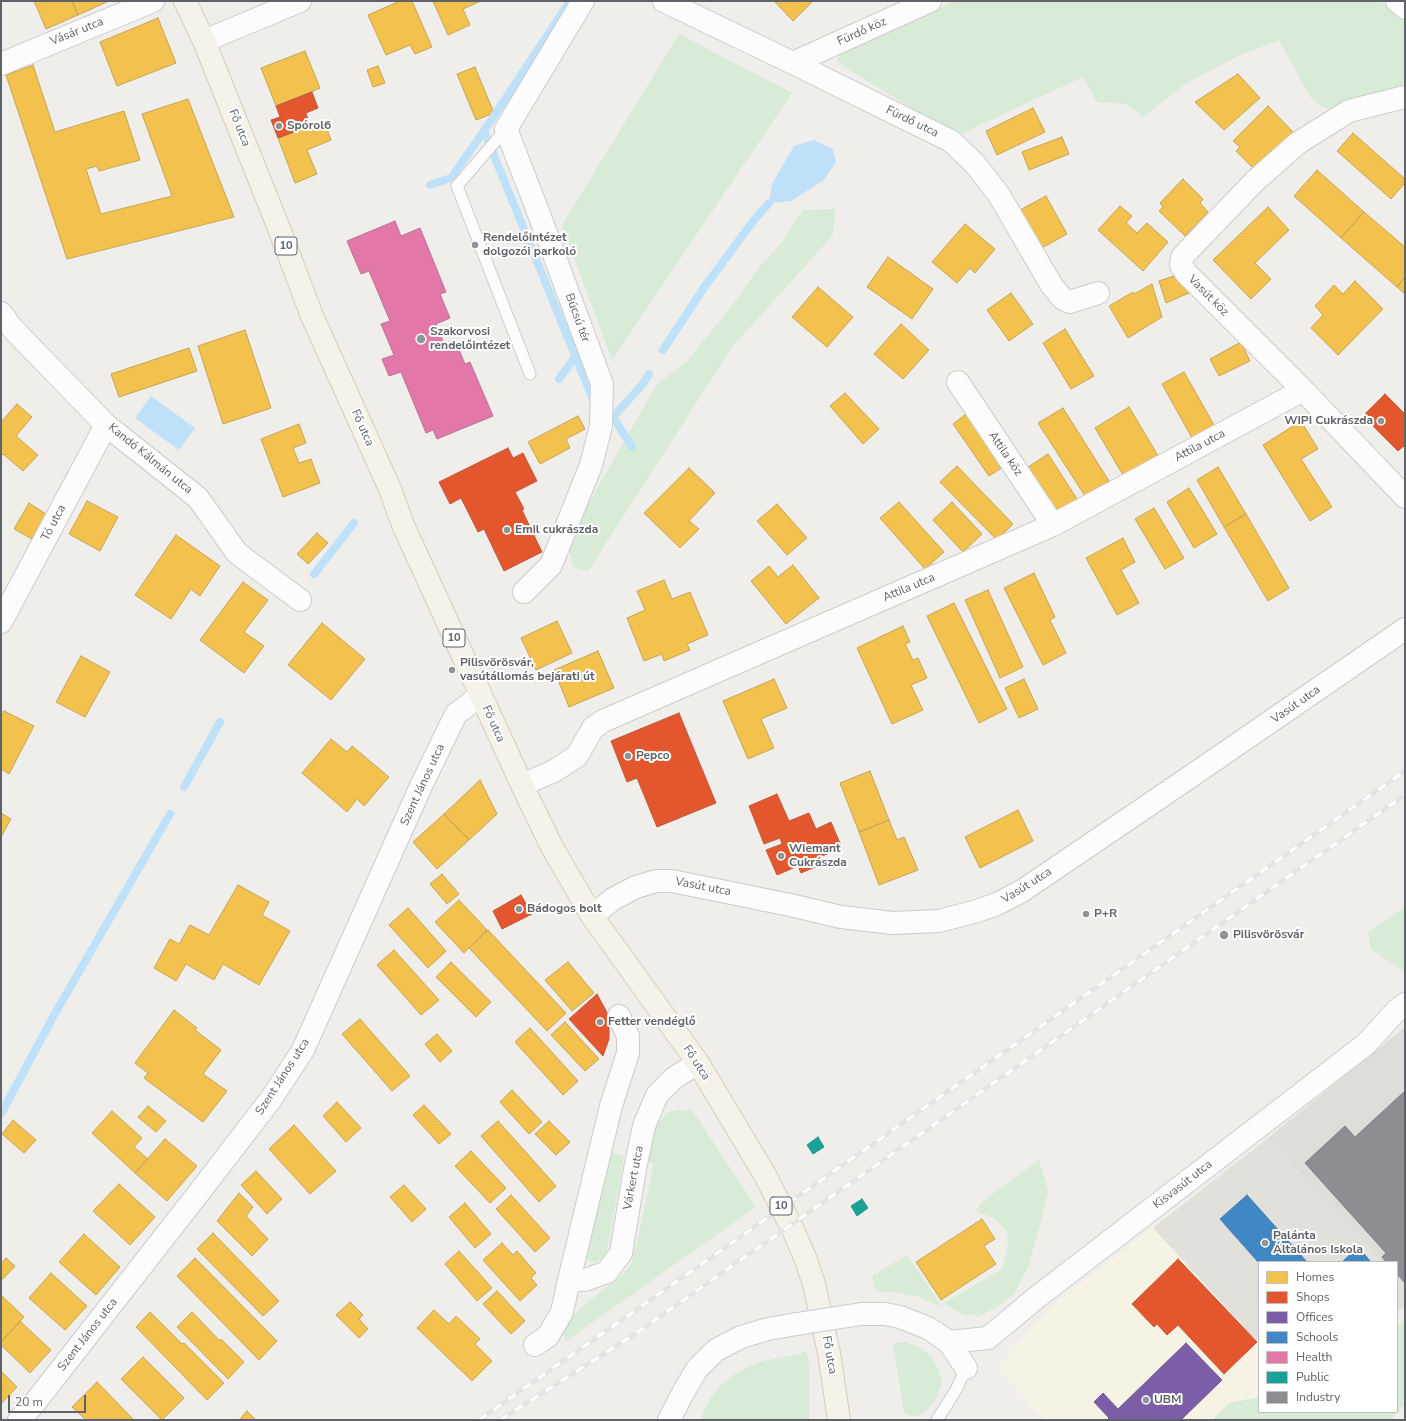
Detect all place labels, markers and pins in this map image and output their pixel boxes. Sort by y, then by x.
place label: Spórol6 [287,119,331,133]
marker: Spórol6 [274,121,284,131]
place label: Rendelőintézet dolgozói parkoló [483,231,576,259]
marker: Rendelőintézet dolgozói parkoló [470,240,480,250]
place label: Szakorvosi rendelőintézet [430,325,510,353]
marker: Szakorvosi rendelőintézet [415,333,427,345]
place label: WIPI Cukrászda [1284,414,1373,428]
marker: WIPI Cukrászda [1376,416,1386,426]
place label: Emil cukrászda [515,523,598,537]
marker: Emil cukrászda [502,525,512,535]
place label: Pilisvörösvár, vasútállomás bejárati út [460,656,594,684]
marker: Pilisvörösvár, vasútállomás bejárati út [447,665,457,675]
place label: Pepco [636,749,670,763]
marker: Pepco [623,751,633,761]
place label: Wiemant Cukrászda [789,842,847,870]
marker: Wiemant Cukrászda [776,851,786,861]
place label: Bádogos bolt [527,902,602,916]
marker: Bádogos bolt [514,904,524,914]
place label: P+R [1094,907,1117,921]
marker: P+R [1081,909,1091,919]
place label: Pilisvörösvár [1233,928,1304,942]
marker: Pilisvörösvár [1218,929,1230,941]
place label: Fetter vendéglő [608,1015,696,1029]
marker: Fetter vendéglő [595,1017,605,1027]
place label: Palánta Általános Iskola [1273,1229,1363,1257]
marker: Palánta Általános Iskola [1260,1238,1270,1248]
place label: UBM [1154,1393,1182,1407]
marker: UBM [1141,1395,1151,1405]

